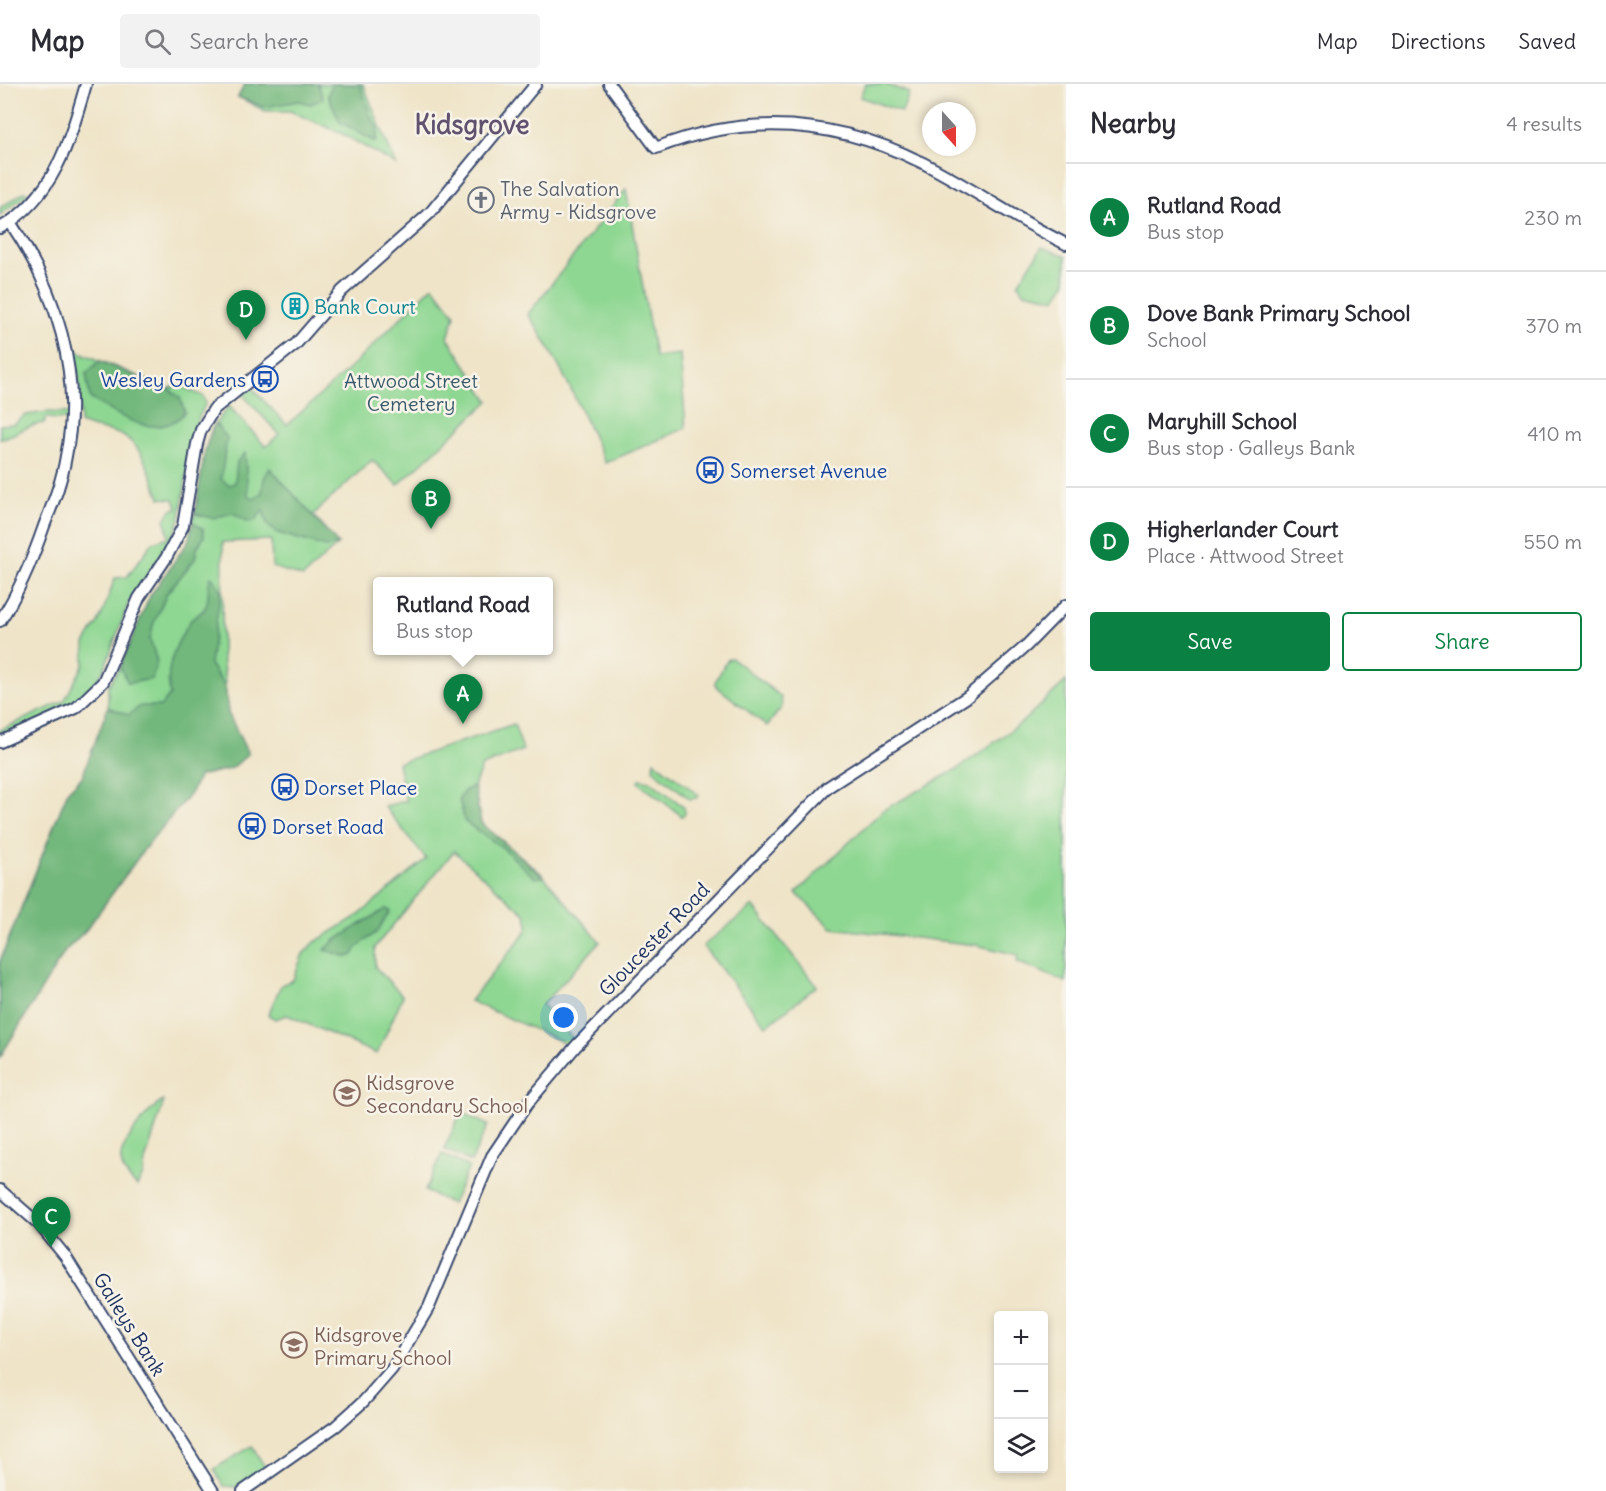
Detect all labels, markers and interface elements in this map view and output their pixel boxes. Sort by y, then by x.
search box [120,14,540,68]
text: Map [30,23,84,59]
icon: search [141,25,174,58]
text: Search here [189,27,309,55]
text: Map [1317,28,1358,55]
text: Directions [1391,28,1485,55]
text: Saved [1518,28,1576,55]
north arrow [922,102,976,156]
text: Nearby [1090,107,1176,140]
district label: Kidsgrove [414,108,530,141]
text: 4 results [1506,111,1582,136]
place label: The Salvation Army - Kidsgrove [500,176,656,224]
church icon: The Salvation Army - Kidsgrove [466,185,496,215]
text: Rutland Road [1147,191,1281,219]
text: A [1103,205,1116,230]
text: 230 m [1524,205,1582,230]
text: Bus stop [1147,219,1224,244]
pin: D [226,290,266,340]
building icon: Bank Court [280,291,310,321]
place label: Bank Court [314,294,416,319]
text: Dove Bank Primary School [1147,299,1410,327]
text: B [1103,313,1116,338]
text: 370 m [1525,313,1582,338]
text: School [1147,327,1207,352]
bus stop icon: Wesley Gardens [250,364,280,394]
place label: Wesley Gardens [100,367,246,392]
park label: Attwood Street Cemetery [344,368,478,416]
text: Maryhill School [1147,407,1297,435]
text: C [1103,421,1116,446]
text: 410 m [1527,421,1582,446]
text: Bus stop · Galleys Bank [1147,435,1355,460]
bus stop icon: Somerset Avenue [695,455,725,485]
place label: Somerset Avenue [730,458,887,483]
pin: B [412,480,450,529]
text: Higherlander Court [1147,515,1339,543]
text: D [1102,529,1117,554]
text: 550 m [1524,529,1582,554]
text: Place · Attwood Street [1147,543,1344,568]
popup [373,577,553,655]
text: Rutland Road [396,590,530,618]
button: Save [1090,612,1330,671]
button: Share [1342,612,1582,671]
text: Bus stop [396,618,473,643]
pin: A [444,674,482,724]
bus stop icon: Dorset Place [270,772,300,802]
place label: Dorset Place [304,775,417,800]
bus stop icon: Dorset Road [237,811,267,841]
place label: Dorset Road [272,814,384,839]
street label: Gloucester Road [593,877,715,1001]
your location [549,1003,578,1032]
place label: Kidsgrove Secondary School [366,1070,528,1118]
school or university icon: Kidsgrove Secondary School [332,1078,362,1108]
pin: C [32,1198,70,1247]
street label: Galleys Bank [88,1268,172,1380]
map controls [994,1311,1048,1473]
button: + [994,1311,1048,1365]
place label: Kidsgrove Primary School [314,1322,452,1370]
school or university icon: Kidsgrove Primary School [279,1330,309,1360]
button: − [994,1365,1048,1419]
button: layers [994,1419,1048,1473]

